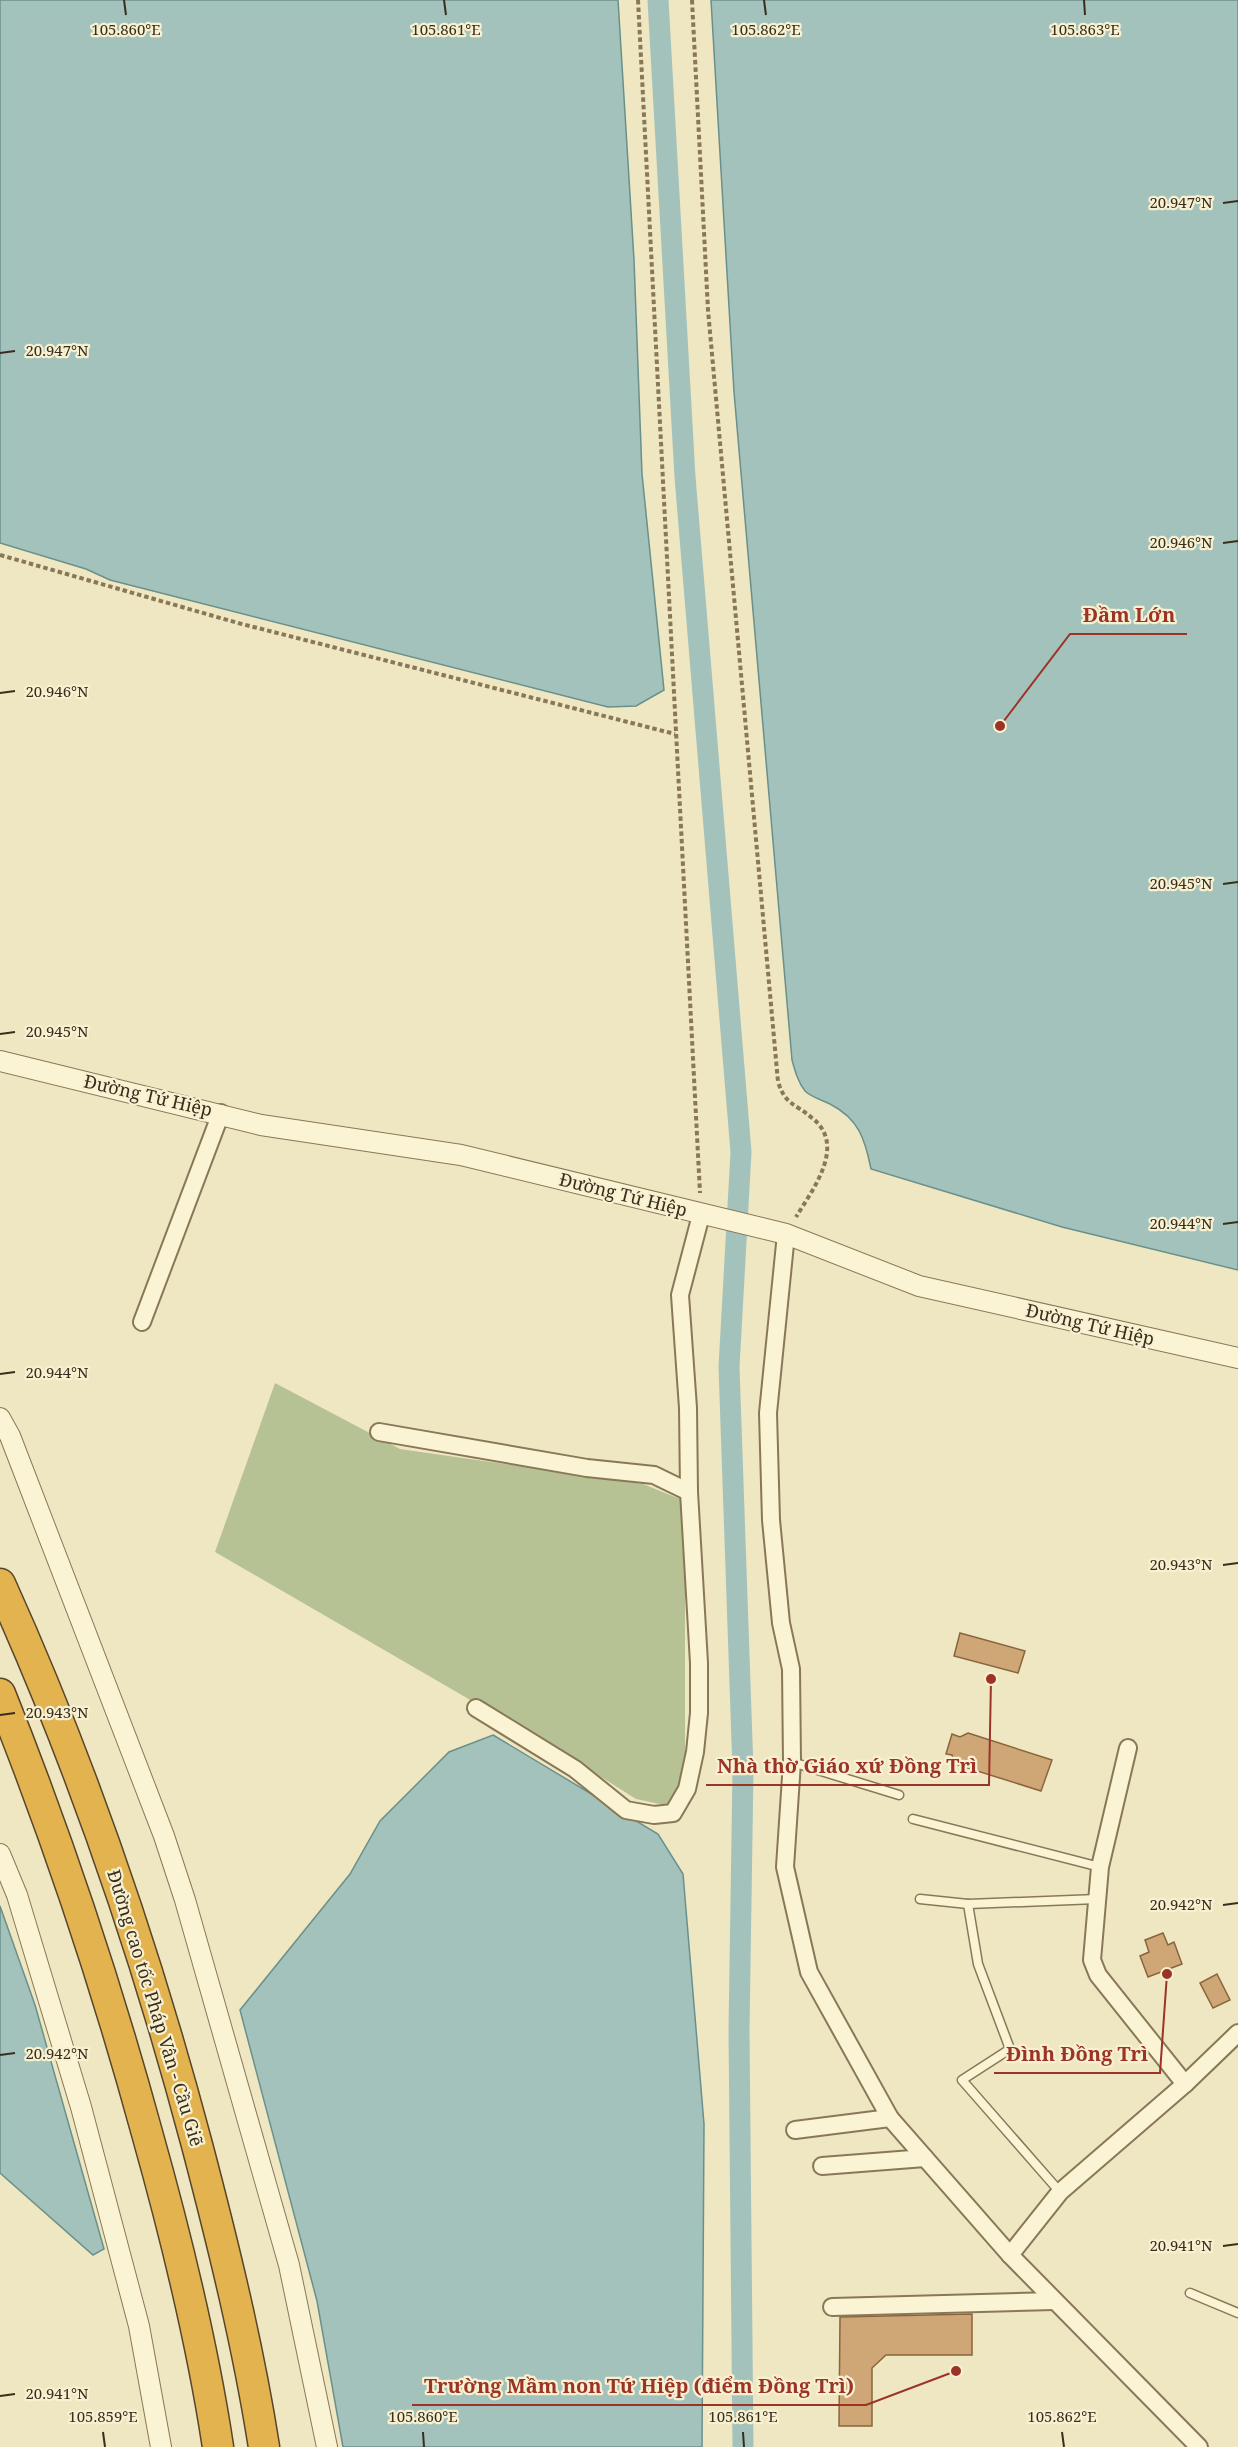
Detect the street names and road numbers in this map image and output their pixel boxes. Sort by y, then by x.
street label: Đường Tứ Hiệp [82,1069,215,1121]
street label: Đường Tứ Hiệp [557,1167,690,1222]
street label: Đường Tứ Hiệp [1024,1298,1157,1350]
street label: Đường cao tốc Pháp Vân - Cầu Giẽ [102,1866,210,2149]

